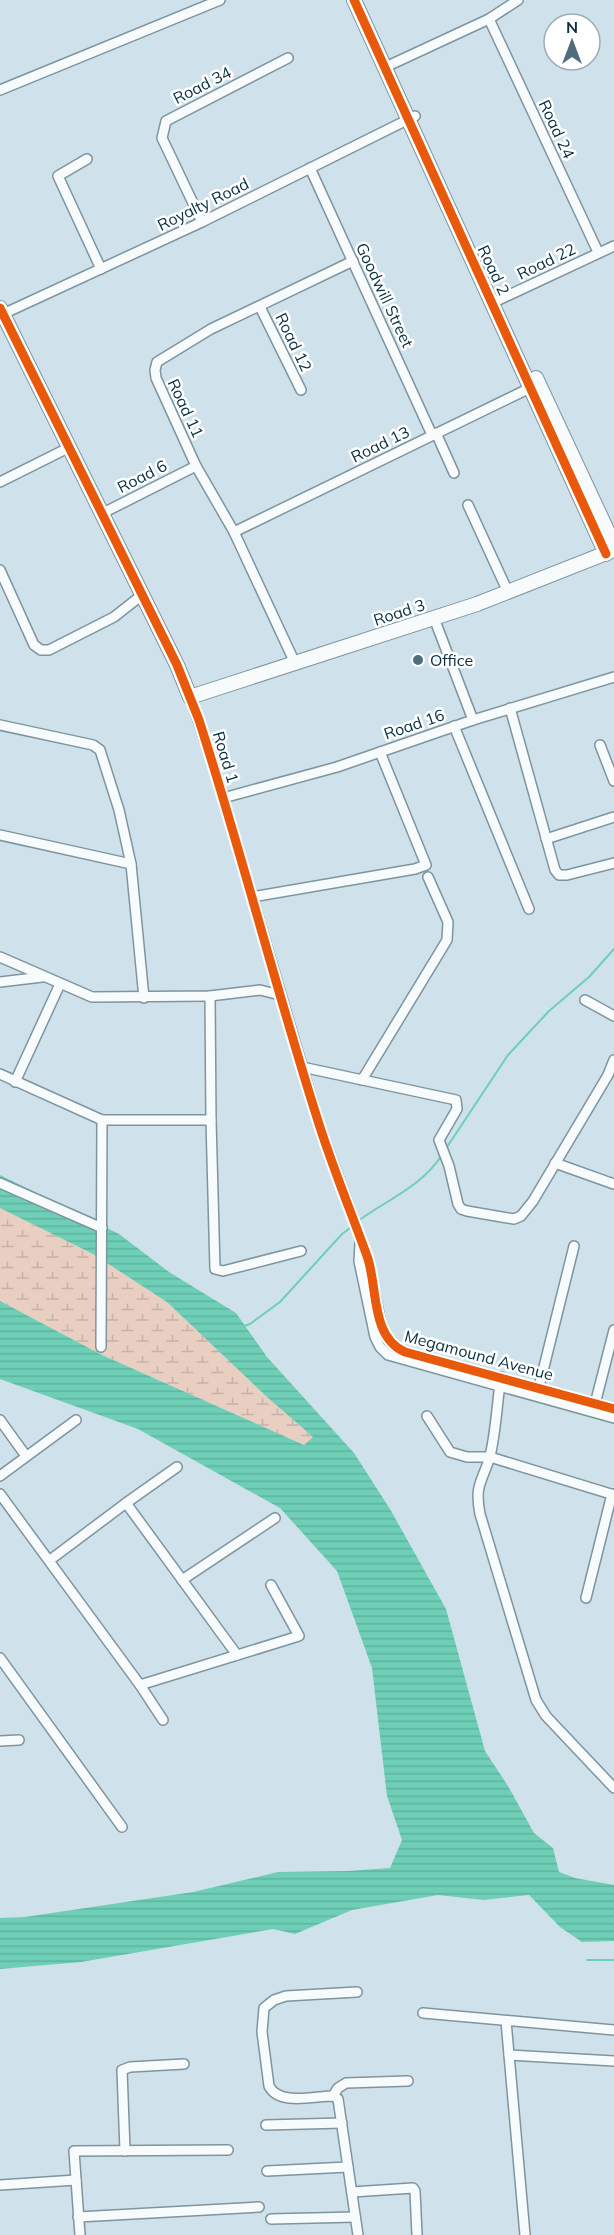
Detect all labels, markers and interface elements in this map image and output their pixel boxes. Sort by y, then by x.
north arrow [542,12,602,72]
text: N [566,17,578,37]
street label: Road 34 [170,62,235,108]
street label: Road 24 [535,96,579,162]
street label: Royalty Road [154,173,252,235]
street label: Road 22 [513,238,579,284]
street label: Goodwill Street [352,239,418,351]
street label: Road 2 [474,242,514,298]
street label: Road 12 [271,309,317,375]
street label: Road 11 [164,375,208,441]
street label: Road 13 [347,421,413,467]
street label: Road 6 [114,455,170,497]
street label: Road 3 [371,594,427,630]
place label: Office [430,650,473,670]
marker: Office [411,653,425,667]
street label: Road 16 [381,704,447,744]
street label: Road 1 [209,729,243,785]
street label: Megamound Avenue [403,1326,555,1384]

